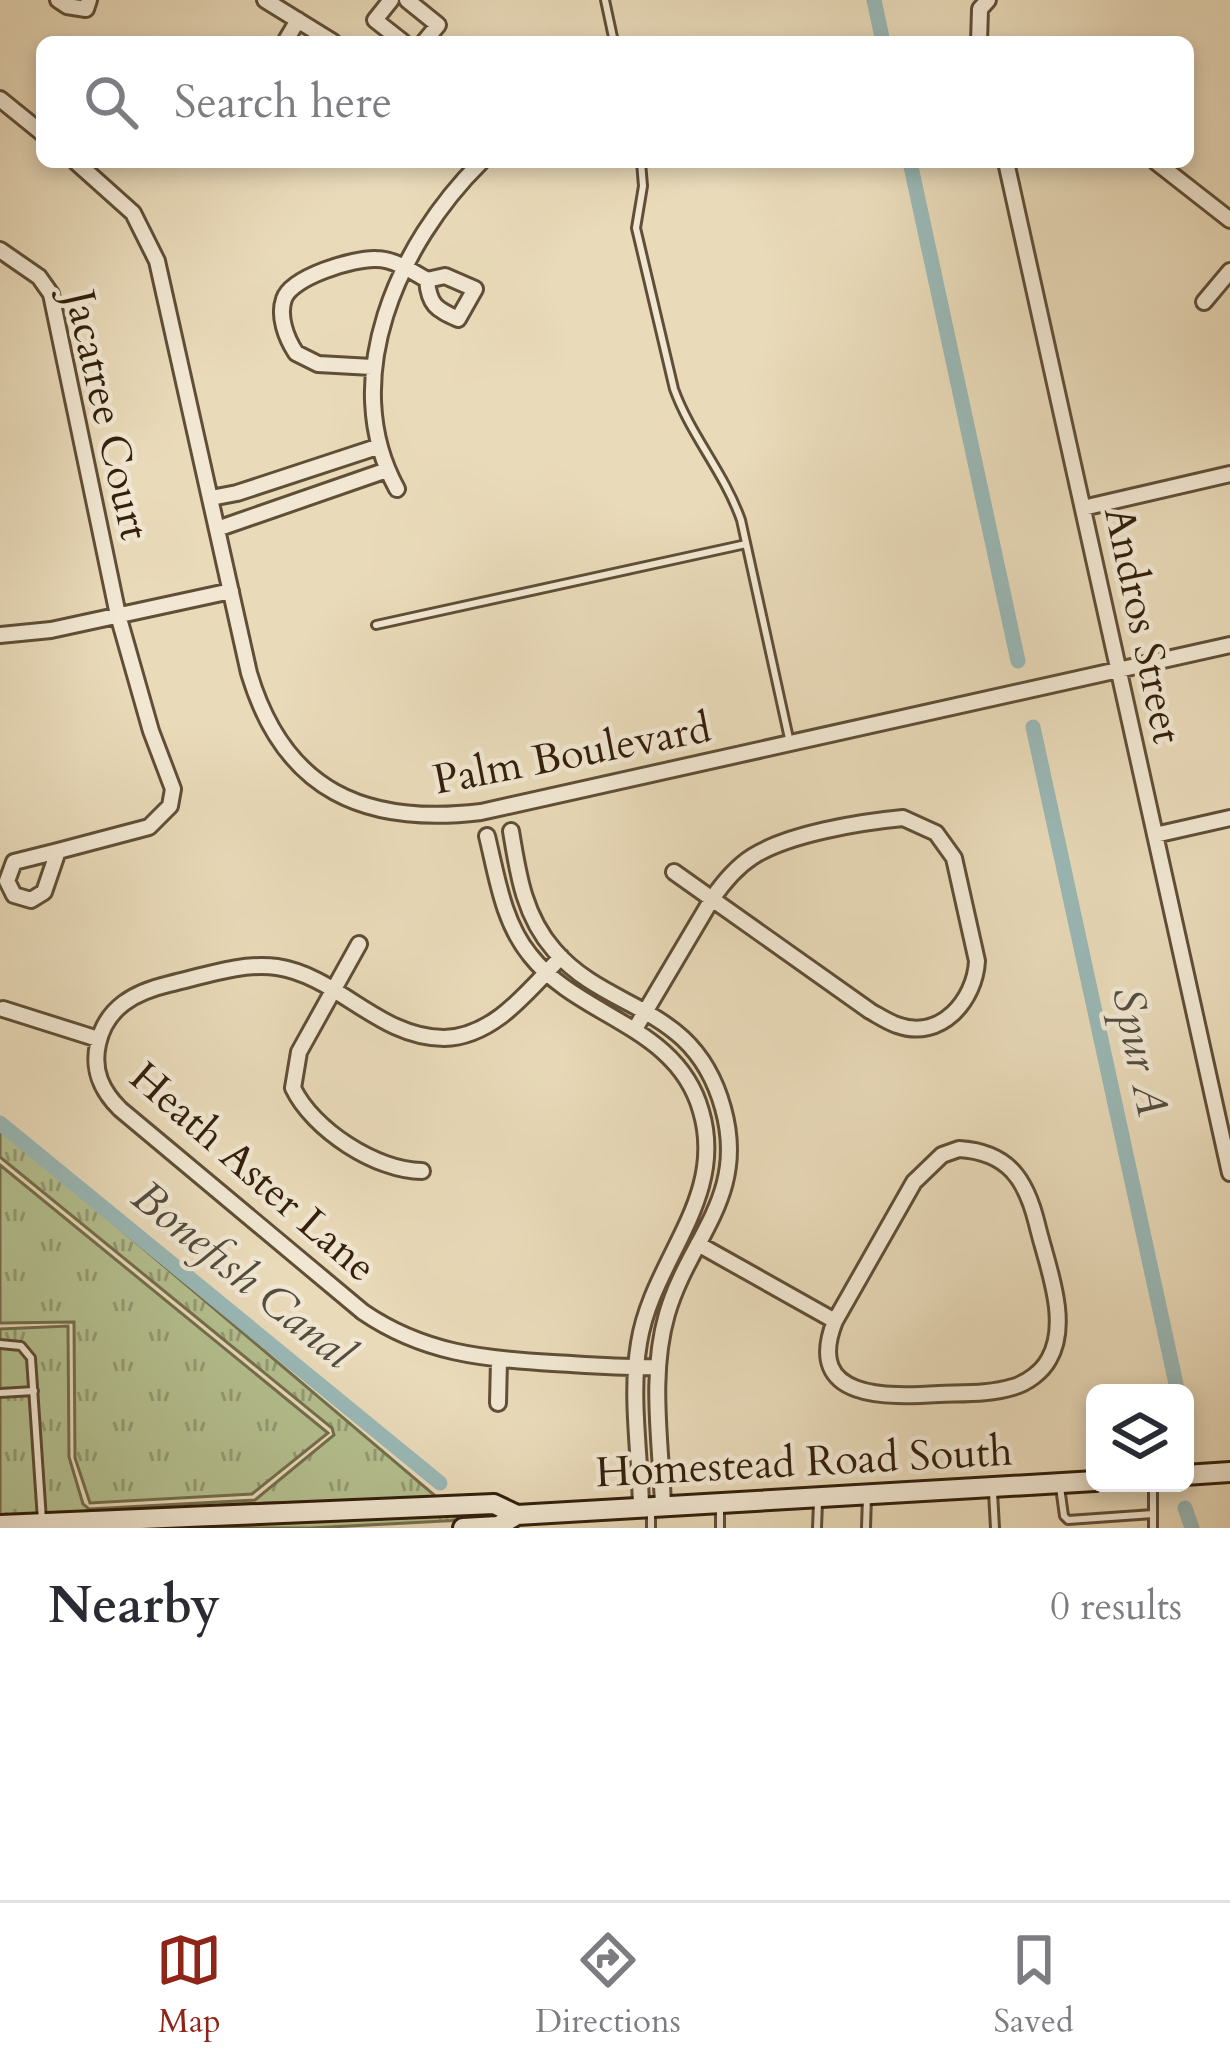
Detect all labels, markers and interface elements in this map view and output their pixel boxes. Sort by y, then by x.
search box [36,36,1194,168]
icon: search [78,69,144,135]
text: Search here [174,72,392,133]
street label: Jacatree Court [49,279,163,545]
street label: Andros Street [1090,501,1196,749]
street label: Palm Boulevard [428,699,716,809]
water label: Spur A [1097,982,1183,1122]
street label: Heath Aster Lane [118,1049,388,1295]
water label: Bonefish Canal [119,1167,368,1384]
map controls [1086,1384,1194,1492]
button: layers [1086,1384,1194,1492]
street label: Homestead Road South [594,1423,1014,1501]
text: Nearby [48,1571,220,1641]
text: 0 results [1050,1580,1182,1633]
tab: Map [156,1927,222,2044]
tab: Directions [535,1927,681,2044]
tab: Saved [994,1927,1074,2044]

